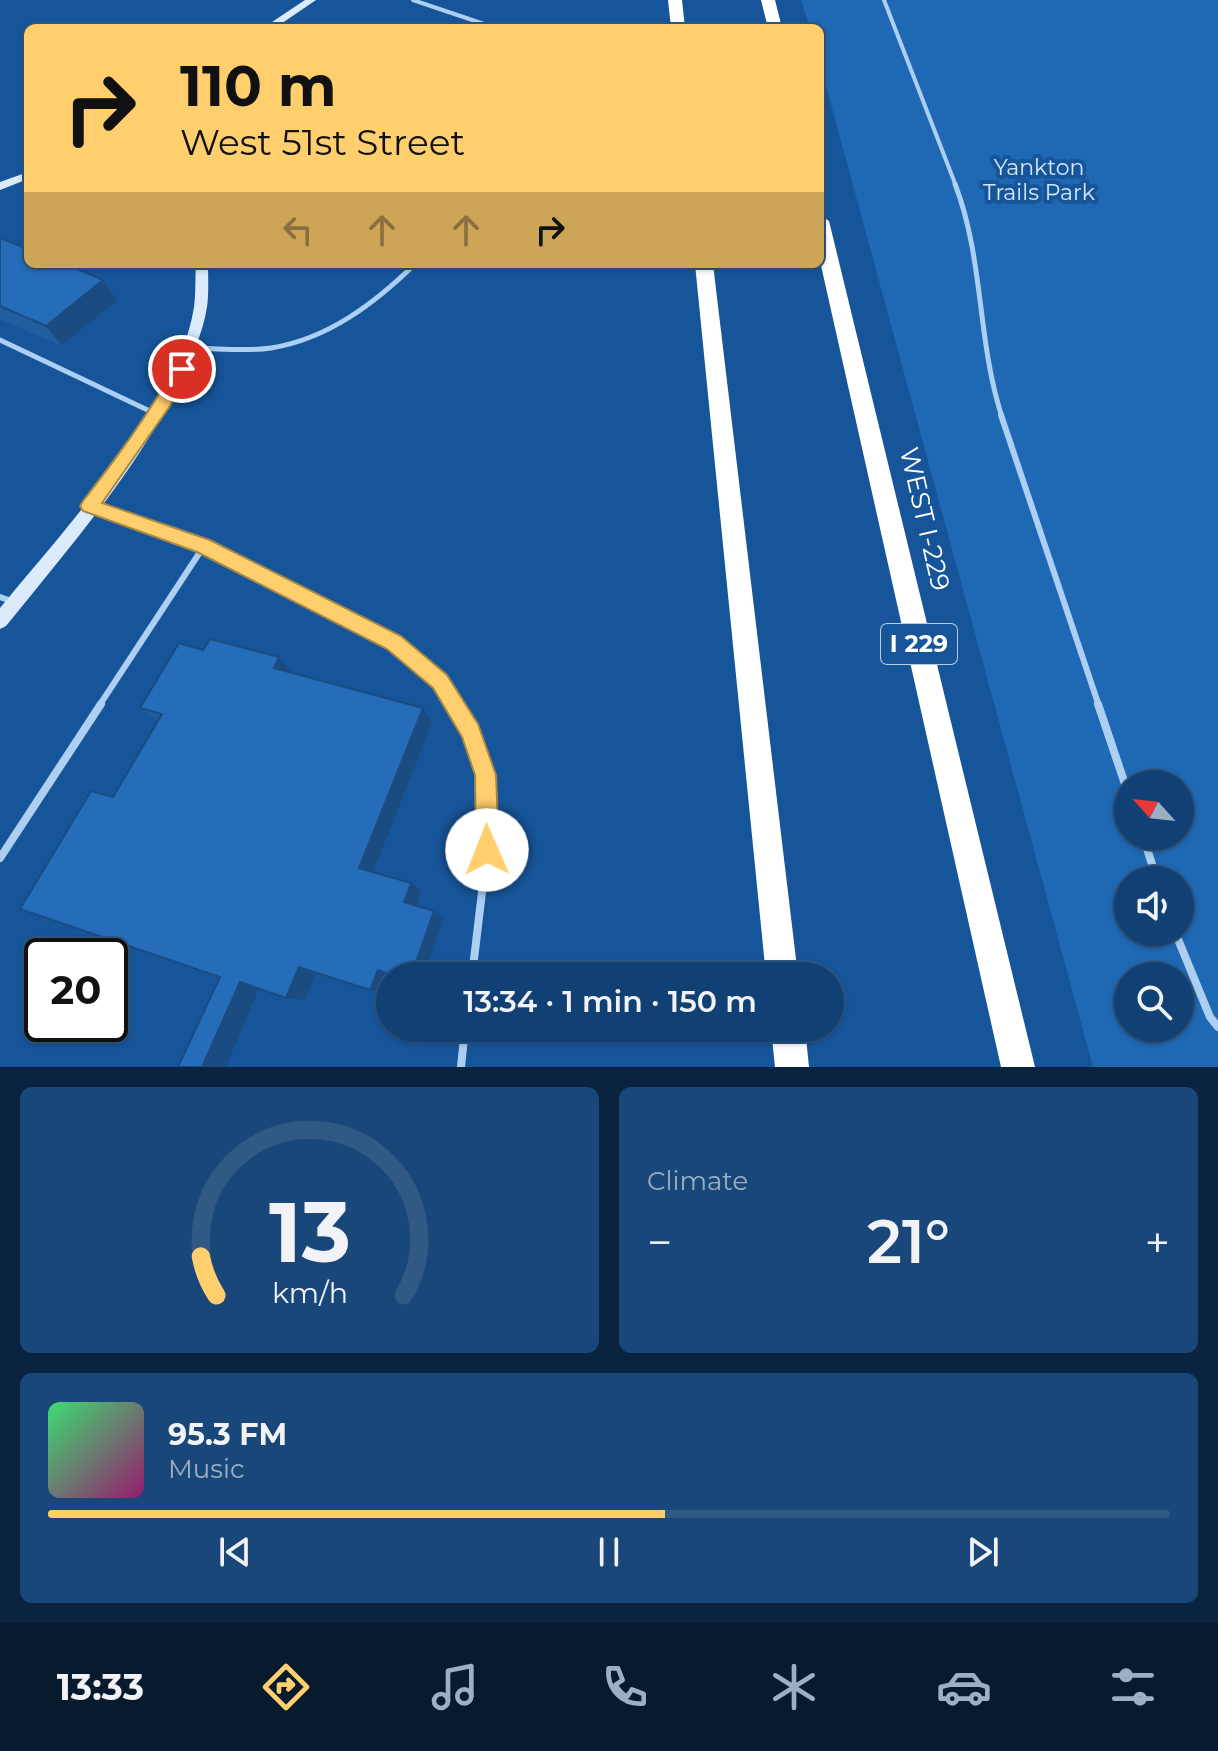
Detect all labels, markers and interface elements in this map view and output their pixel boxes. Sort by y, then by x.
text: 110 m [180,52,337,120]
icon: right [48,56,152,160]
text: West 51st Street [180,120,465,164]
park label: Yankton Trails Park [983,154,1096,206]
icon: left [276,208,320,252]
icon: ahead [360,208,404,252]
icon: ahead [444,208,488,252]
icon: right [528,208,572,252]
pin [148,335,216,403]
icon: arrive [160,347,204,391]
street label: WEST I-229 [893,444,957,594]
road number: I 229 [881,624,957,664]
north arrow [1114,770,1194,850]
map controls [1114,770,1194,1042]
position arrow [445,808,529,892]
button: sound [1114,866,1194,946]
speed limit sign: 20 [24,938,128,1042]
button: search [1114,962,1194,1042]
text: 13:34 · 1 min · 150 m [463,983,757,1020]
text: Climate [647,1165,748,1197]
text: 13 [269,1181,350,1283]
text: 21° [867,1205,950,1278]
text: − [647,1215,672,1269]
text: + [1145,1215,1170,1269]
text: km/h [271,1275,348,1310]
text: 95.3 FM [168,1416,287,1453]
text: Music [168,1453,245,1485]
icon: previous [213,1530,257,1574]
icon: pause [587,1530,631,1574]
icon: next [961,1530,1005,1574]
icon: directions [258,1659,314,1715]
icon: music [427,1659,483,1715]
icon: phone [597,1659,653,1715]
icon: climate [766,1659,822,1715]
icon: car [936,1659,992,1715]
icon: filters [1105,1659,1161,1715]
text: 13:33 [57,1665,144,1709]

